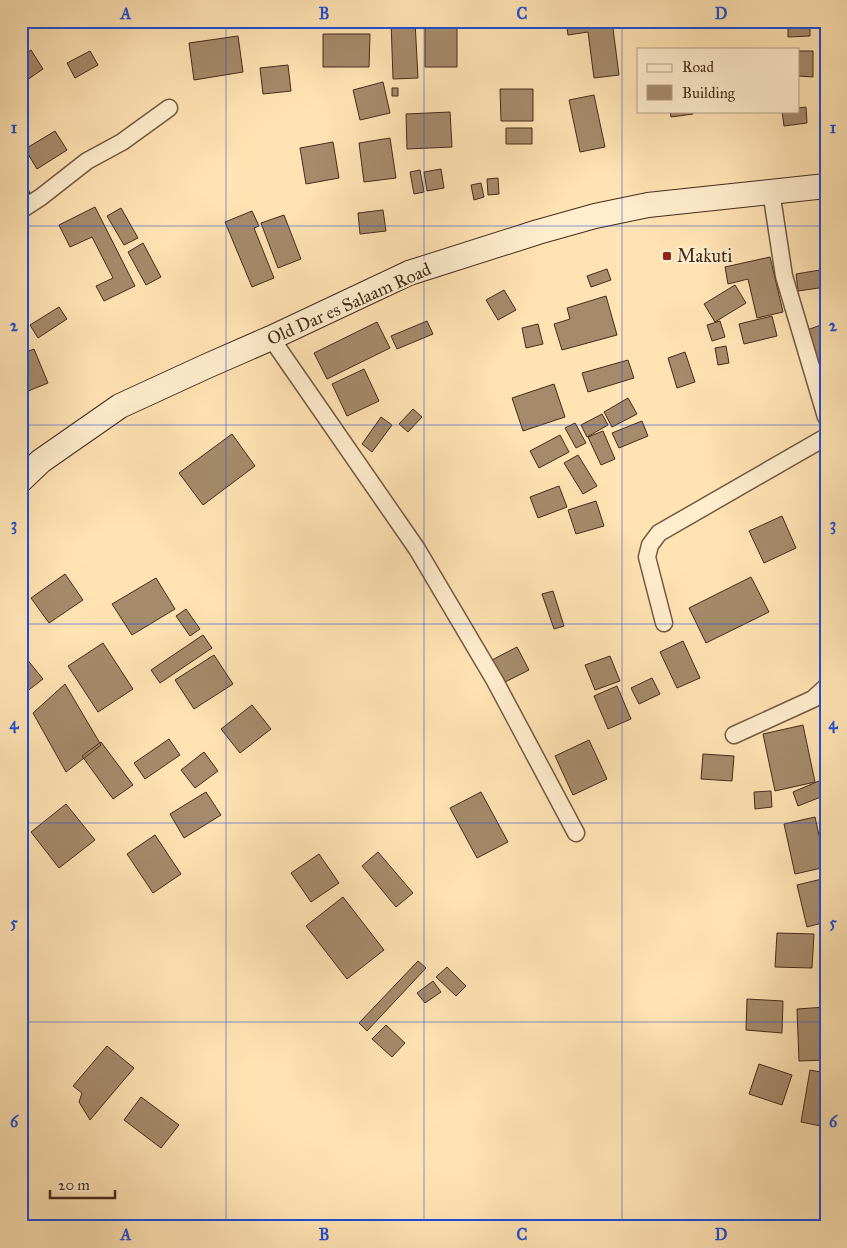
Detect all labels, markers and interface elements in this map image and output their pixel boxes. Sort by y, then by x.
text: A [120,4,132,23]
text: B [319,4,329,23]
text: C [517,4,528,23]
text: D [715,4,728,23]
legend [637,48,800,112]
text: Road [682,58,714,76]
text: Building [682,84,736,102]
text: 1 [11,118,18,137]
text: 1 [830,118,837,137]
place label: Makuti [677,245,732,267]
marker: Makuti [661,250,673,262]
street label: Old Dar es Salaam Road [264,258,434,350]
text: 2 [10,316,19,335]
text: 2 [829,316,838,335]
text: 3 [11,515,17,535]
text: 3 [830,515,836,535]
text: 4 [10,714,20,734]
text: 4 [829,714,839,734]
text: 5 [10,913,18,932]
text: 5 [829,913,837,932]
text: 6 [10,1112,19,1131]
text: 6 [829,1112,838,1131]
scale bar [50,1168,115,1200]
text: 20 m [58,1176,90,1194]
text: A [120,1225,132,1244]
text: B [319,1225,329,1244]
text: C [517,1225,528,1244]
text: D [715,1225,728,1244]

